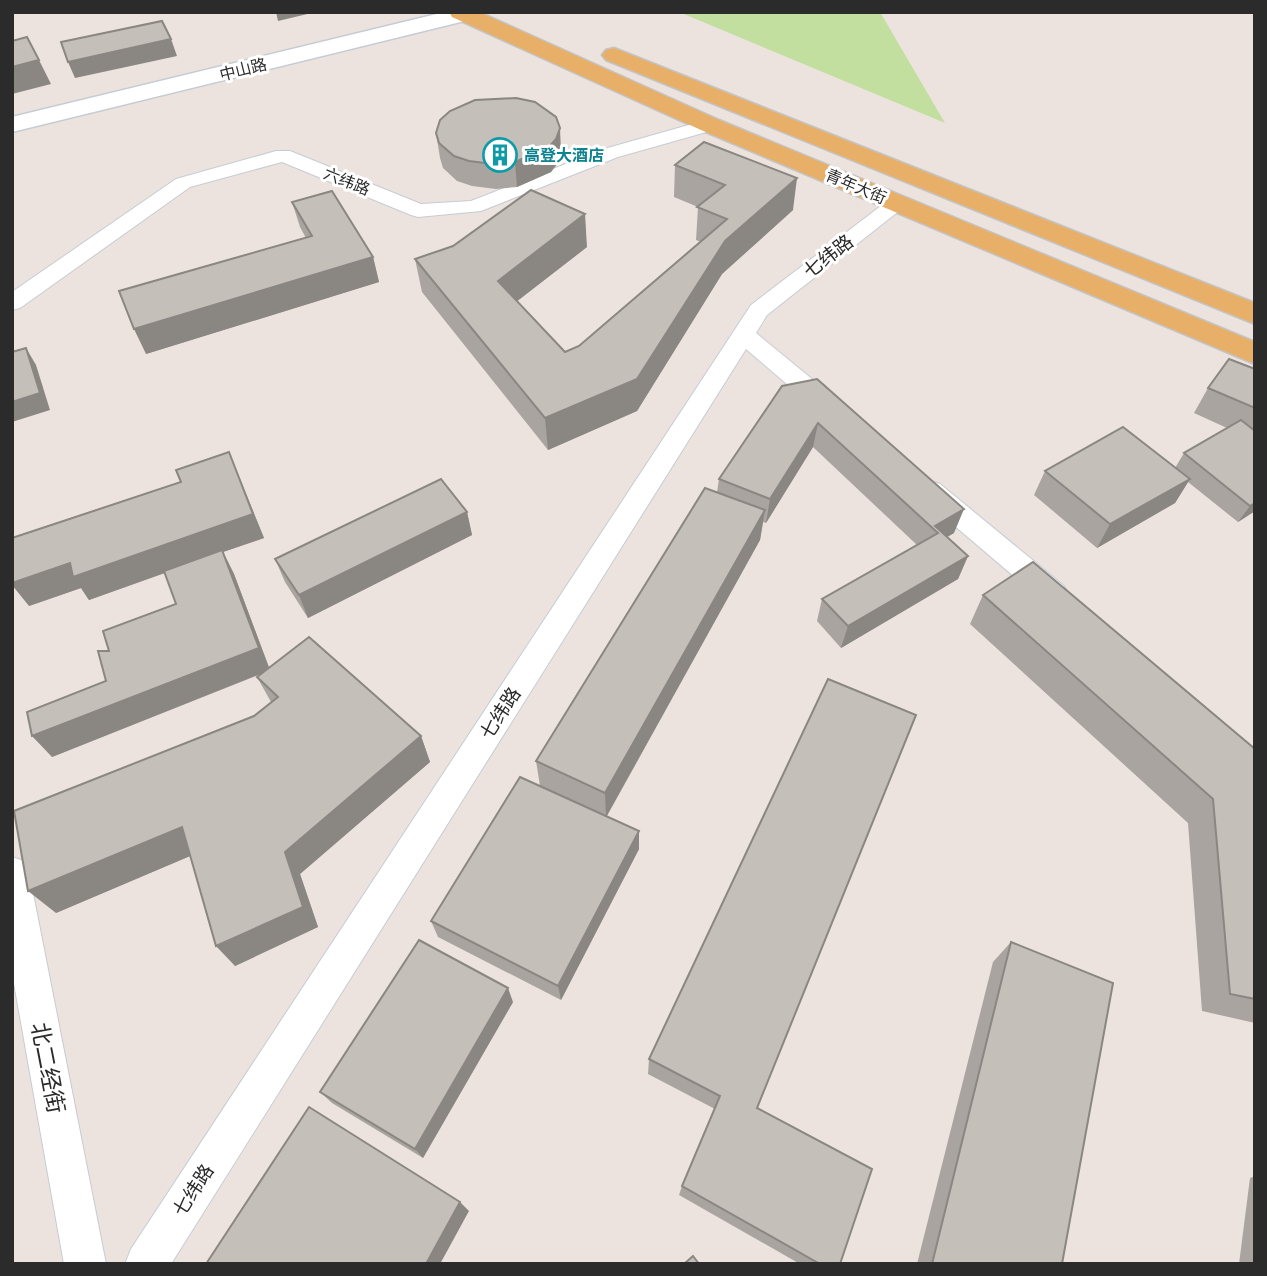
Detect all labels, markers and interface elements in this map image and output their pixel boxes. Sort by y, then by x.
street label: 中山路 [217,53,269,86]
building icon: 高登大酒店 [481,136,519,174]
place label: 高登大酒店 [524,145,604,167]
street label: 六纬路 [320,163,373,201]
street label: 青年大街 [822,164,889,210]
street label: 七纬路 [798,229,859,285]
street label: 七纬路 [474,683,527,745]
street label: 北二经街 [24,1020,72,1116]
street label: 七纬路 [167,1160,220,1222]

